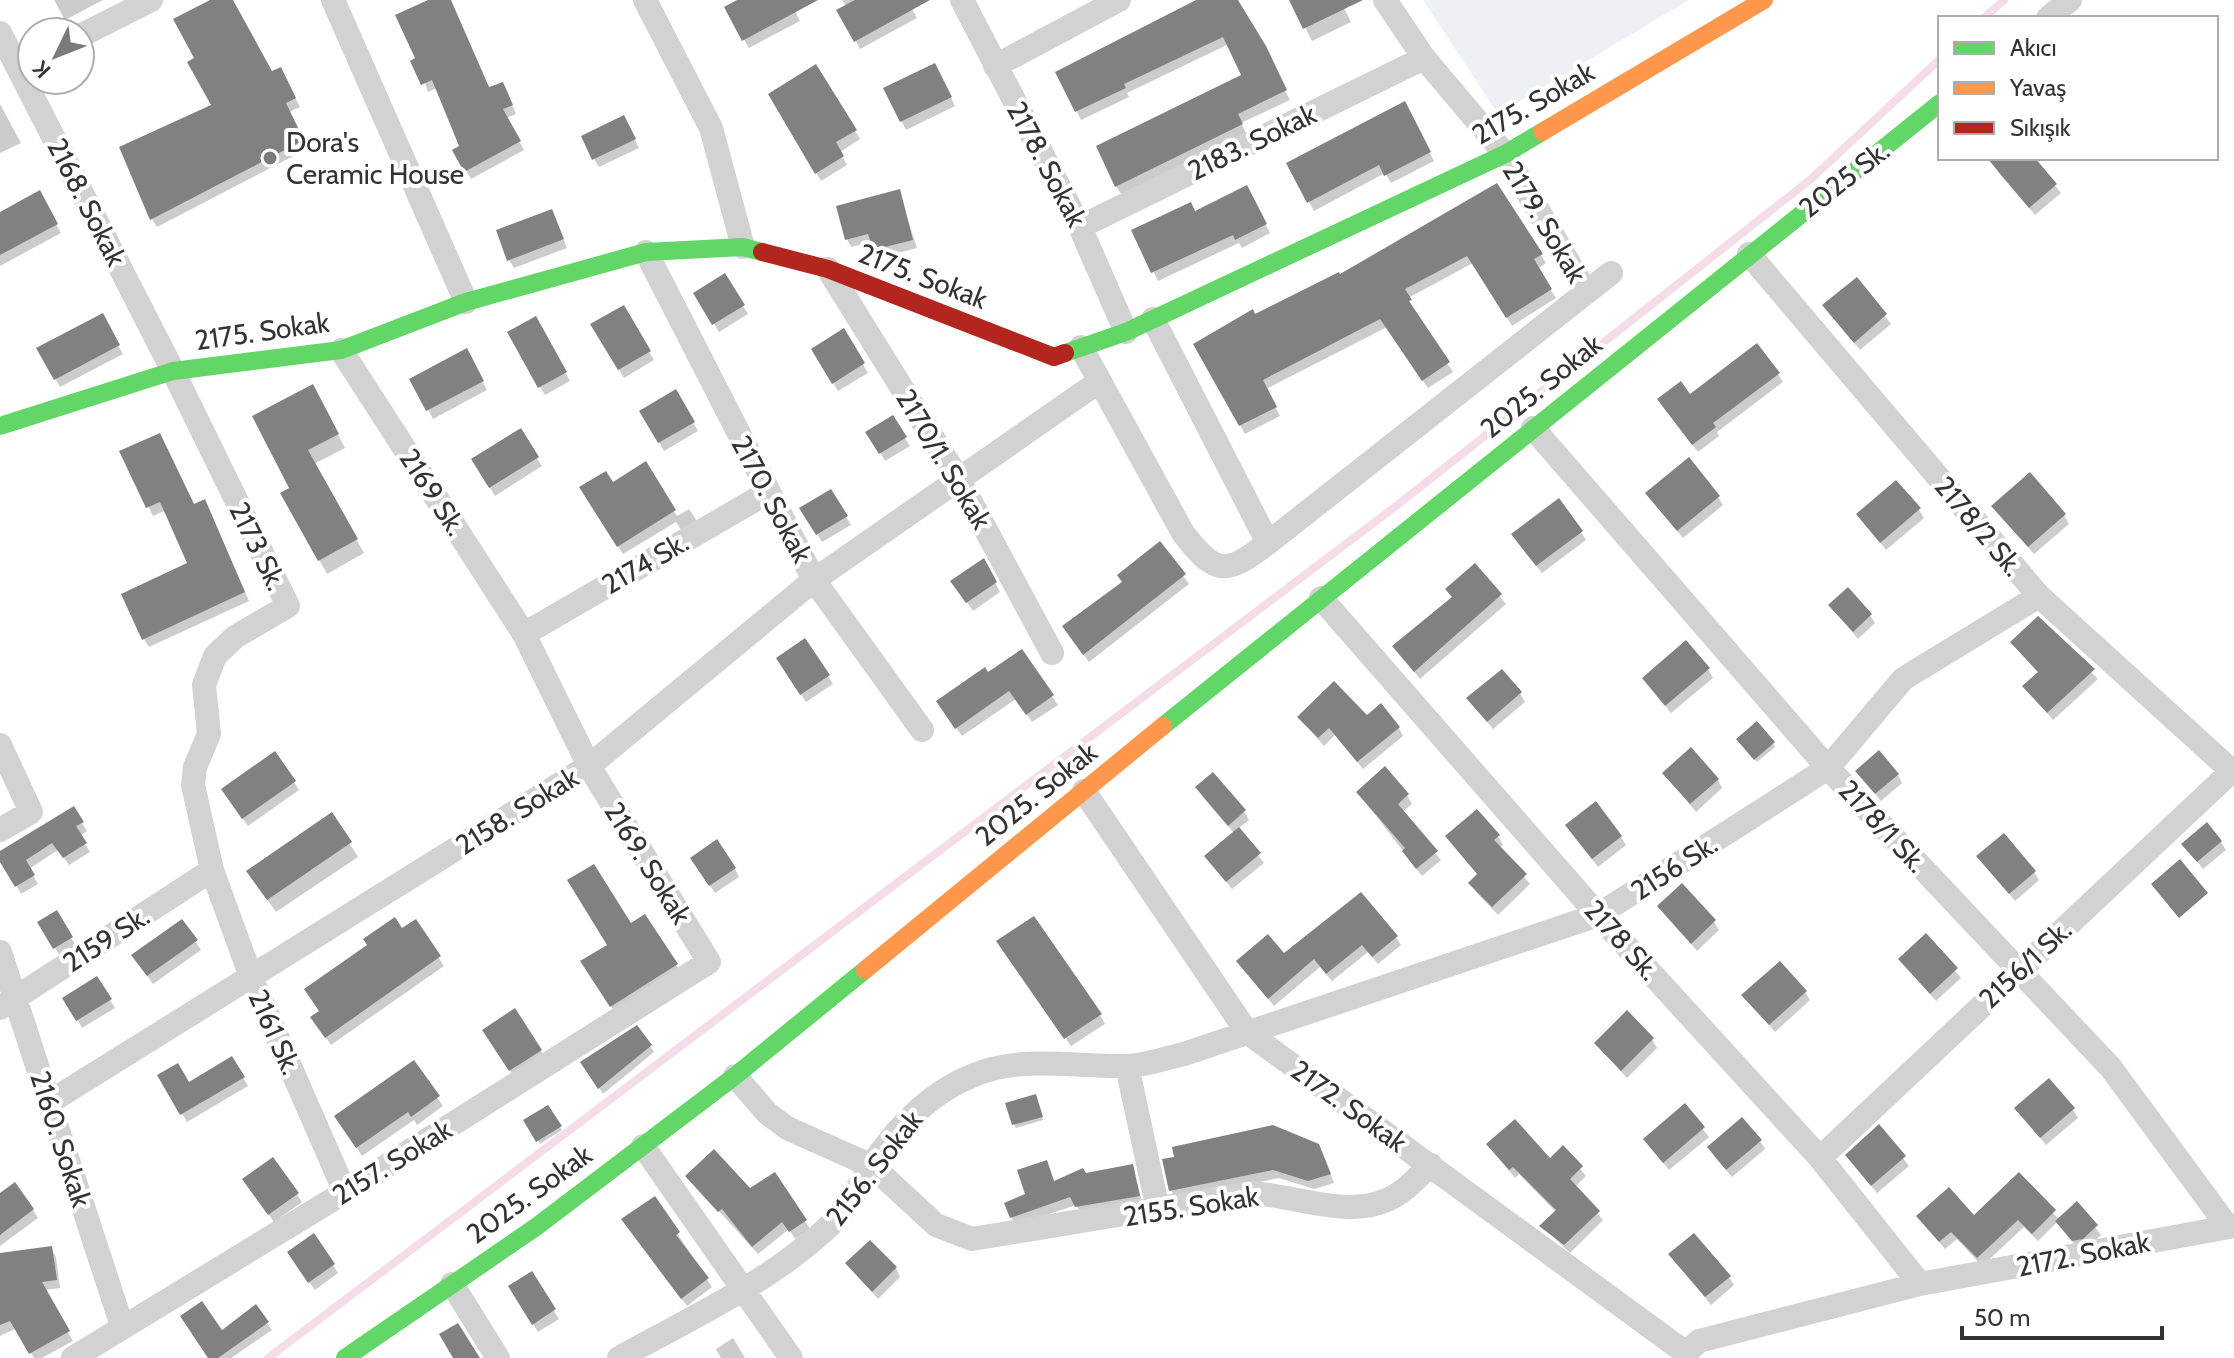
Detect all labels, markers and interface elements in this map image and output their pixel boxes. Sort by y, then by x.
north arrow [16,16,96,96]
legend [1938,16,2218,160]
text: Akıcı [2010,33,2057,62]
street label: 2175. Sokak [1466,54,1600,152]
text: K [27,55,56,84]
text: Yavaş [2009,73,2066,102]
street label: 2178. Sokak [1000,95,1094,233]
street label: 2183. Sokak [1182,96,1322,188]
text: Sıkışık [2010,113,2071,142]
place label: Dora's Ceramic House [286,125,464,191]
street label: 2168. Sokak [40,132,134,272]
street label: 2025 Sk. [1792,133,1896,225]
marker: Dora's Ceramic House [261,149,279,167]
street label: 2179. Sokak [1496,155,1595,289]
street label: 2175. Sokak [854,236,993,316]
street label: 2175. Sokak [193,305,332,357]
street label: 2025. Sokak [1473,326,1609,445]
street label: 2170/1. Sokak [889,383,999,536]
street label: 2170. Sokak [724,430,820,569]
street label: 2169 Sk. [392,442,474,542]
street label: 2178/2 Sk. [1928,469,2030,583]
street label: 2173 Sk. [222,496,294,596]
street label: 2174 Sk. [596,525,694,601]
street label: 2025. Sokak [968,734,1104,853]
street label: 2158. Sokak [449,760,585,862]
street label: 2178/1 Sk. [1832,773,1934,879]
street label: 2169. Sokak [597,796,699,931]
street label: 2156 Sk. [1625,827,1723,907]
street label: 2178 Sk. [1577,893,1667,987]
street label: 2159 Sk. [57,899,155,979]
street label: 2156/1 Sk. [1972,913,2078,1015]
street label: 2161 Sk. [241,984,309,1080]
street label: 2172. Sokak [1284,1053,1414,1160]
street label: 2160. Sokak [23,1067,99,1212]
street label: 2156. Sokak [818,1103,930,1232]
street label: 2157. Sokak [326,1112,458,1212]
street label: 2025. Sokak [460,1137,599,1251]
street label: 2155. Sokak [1121,1178,1261,1233]
street label: 2172. Sokak [2014,1224,2153,1284]
scale bar [1962,1290,2162,1340]
text: 50 m [1974,1303,2030,1332]

